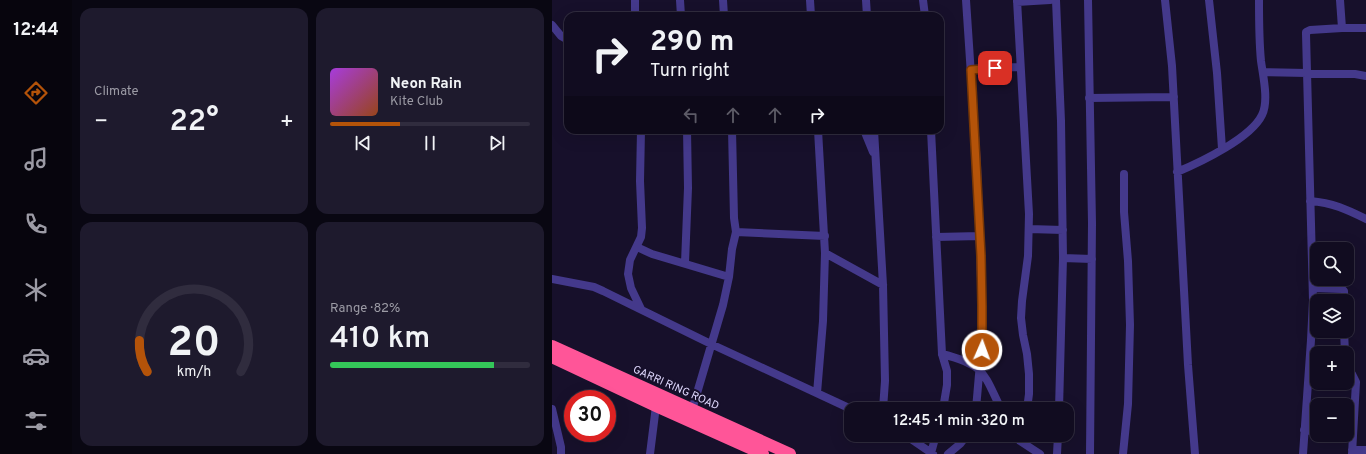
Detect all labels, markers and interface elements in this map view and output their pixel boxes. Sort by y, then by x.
text: 12:44 [13,19,59,42]
text: 290 m [650,25,734,61]
icon: right [584,28,636,80]
pin [978,51,1012,85]
icon: arrive [984,57,1006,79]
text: Turn right [650,60,730,83]
text: Neon Rain [390,75,462,94]
icon: directions [22,79,50,107]
text: Climate [94,84,139,100]
text: Kite Club [390,94,443,110]
text: 22° [169,104,219,141]
icon: left [680,104,702,126]
icon: ahead [722,104,744,126]
icon: ahead [764,104,786,126]
icon: right [806,104,828,126]
text: − [94,109,108,136]
text: + [280,109,294,136]
icon: previous [352,132,374,154]
icon: pause [419,132,441,154]
icon: next [486,132,508,154]
icon: music [22,145,50,173]
icon: phone [22,210,50,238]
map controls [1310,242,1354,442]
button: search [1310,242,1354,286]
icon: climate [22,276,50,304]
button: layers [1310,294,1354,338]
text: Range · 82% [330,301,400,317]
text: 20 [168,318,220,371]
text: 410 km [330,321,430,358]
position arrow [961,329,1003,371]
icon: car [22,342,50,370]
button: + [1310,346,1354,390]
text: km/h [177,363,211,381]
street label: GARRI RING ROAD [631,363,721,413]
speed limit sign: 30 [564,390,616,442]
button: − [1310,398,1354,442]
icon: filters [22,407,50,435]
text: 12:45 · 1 min · 320 m [893,412,1025,431]

